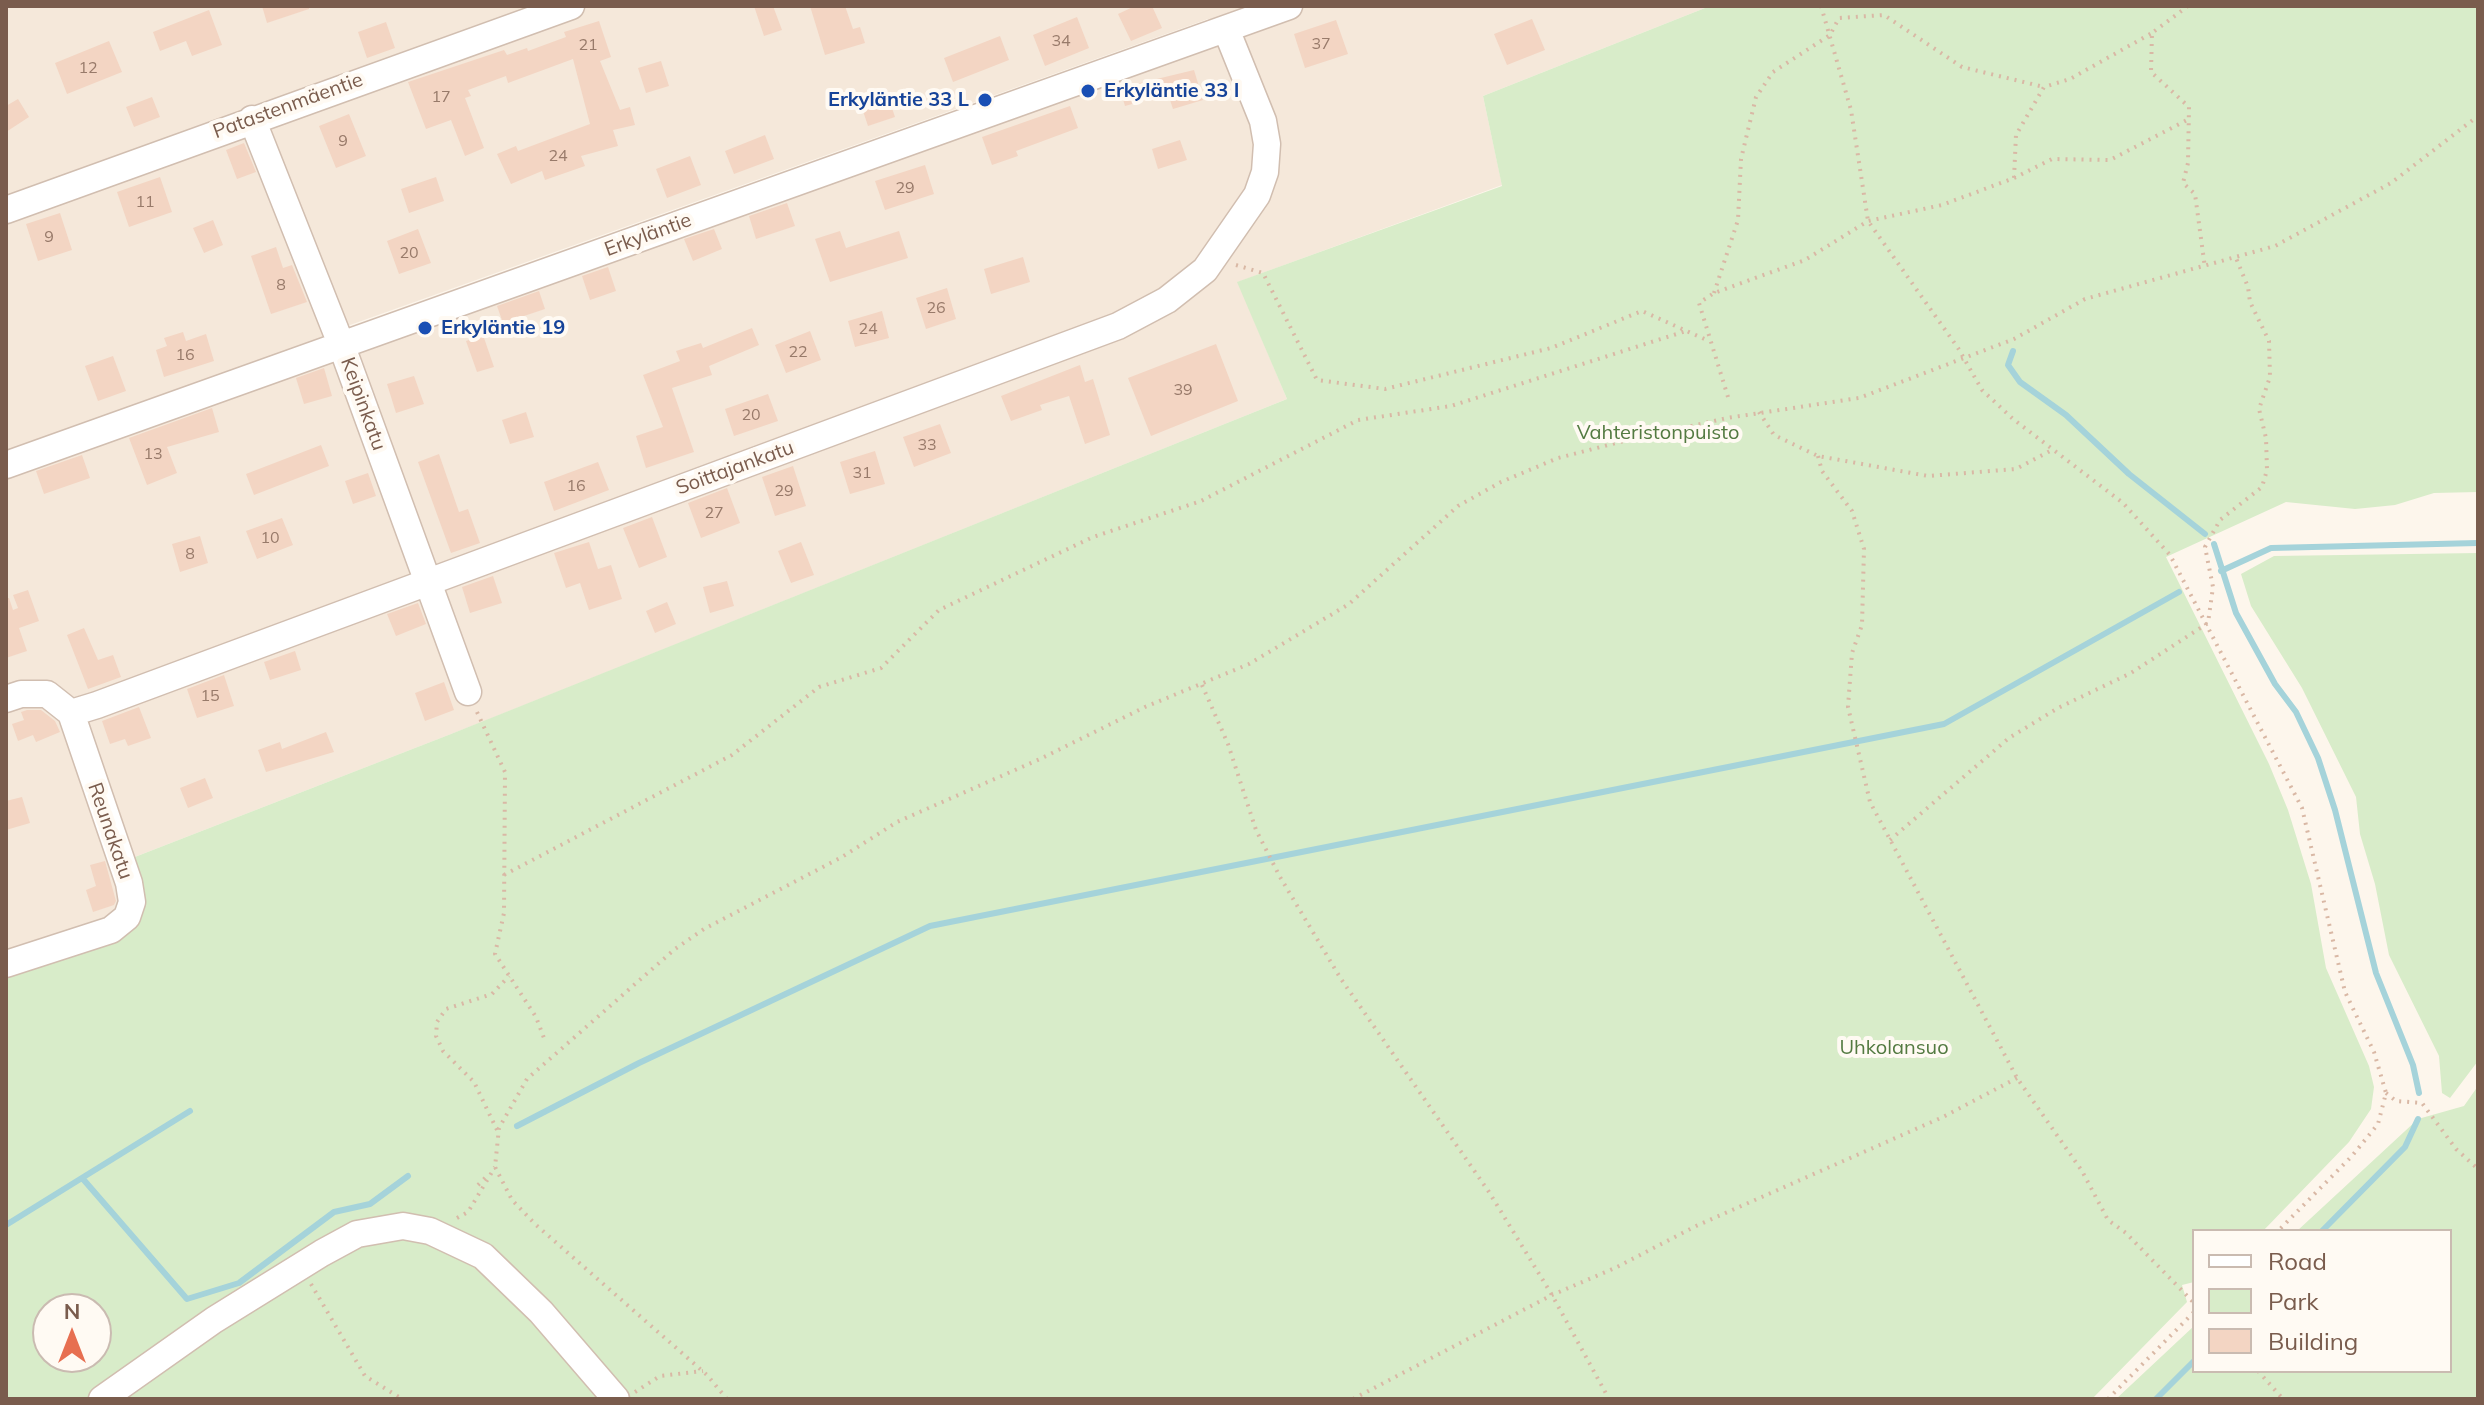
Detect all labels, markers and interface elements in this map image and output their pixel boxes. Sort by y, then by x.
house number: 34 [1051,31,1071,51]
house number: 37 [1311,34,1331,54]
house number: 21 [578,35,598,55]
house number: 12 [78,58,98,78]
street label: Patastenmäentie [210,68,366,144]
place label: Erkyläntie 33 I [1104,79,1239,103]
marker: Erkyläntie 33 I [1079,82,1097,100]
house number: 17 [431,87,451,107]
place label: Erkyläntie 33 L [828,88,969,112]
marker: Erkyläntie 33 L [976,91,994,109]
house number: 9 [338,131,348,151]
house number: 24 [548,146,568,166]
house number: 29 [895,178,915,198]
house number: 11 [135,192,155,212]
street label: Erkyläntie [601,208,695,262]
house number: 9 [44,227,54,247]
house number: 20 [399,243,419,263]
house number: 8 [276,275,286,295]
house number: 26 [926,298,946,318]
place label: Erkyläntie 19 [441,316,565,340]
marker: Erkyläntie 19 [416,319,434,337]
house number: 24 [858,319,878,339]
house number: 22 [788,342,808,362]
house number: 16 [175,345,195,365]
street label: Keipinkatu [335,354,391,454]
house number: 39 [1173,380,1193,400]
house number: 20 [741,405,761,425]
park label: Vahteristonpuisto [1577,421,1739,445]
house number: 33 [917,435,937,455]
street label: Soittajankatu [673,436,797,500]
house number: 13 [143,444,163,464]
house number: 31 [852,463,872,483]
house number: 16 [566,476,586,496]
house number: 29 [774,481,794,501]
house number: 27 [704,503,724,523]
house number: 10 [260,528,280,548]
house number: 8 [185,544,195,564]
house number: 15 [200,686,220,706]
street label: Reunakatu [82,780,138,882]
park label: Uhkolansuo [1839,1036,1949,1060]
legend [2192,1229,2452,1373]
text: Road [2268,1246,2327,1276]
text: Park [2268,1286,2319,1316]
north arrow [32,1293,112,1373]
text: N [64,1297,80,1325]
text: Building [2268,1326,2358,1356]

